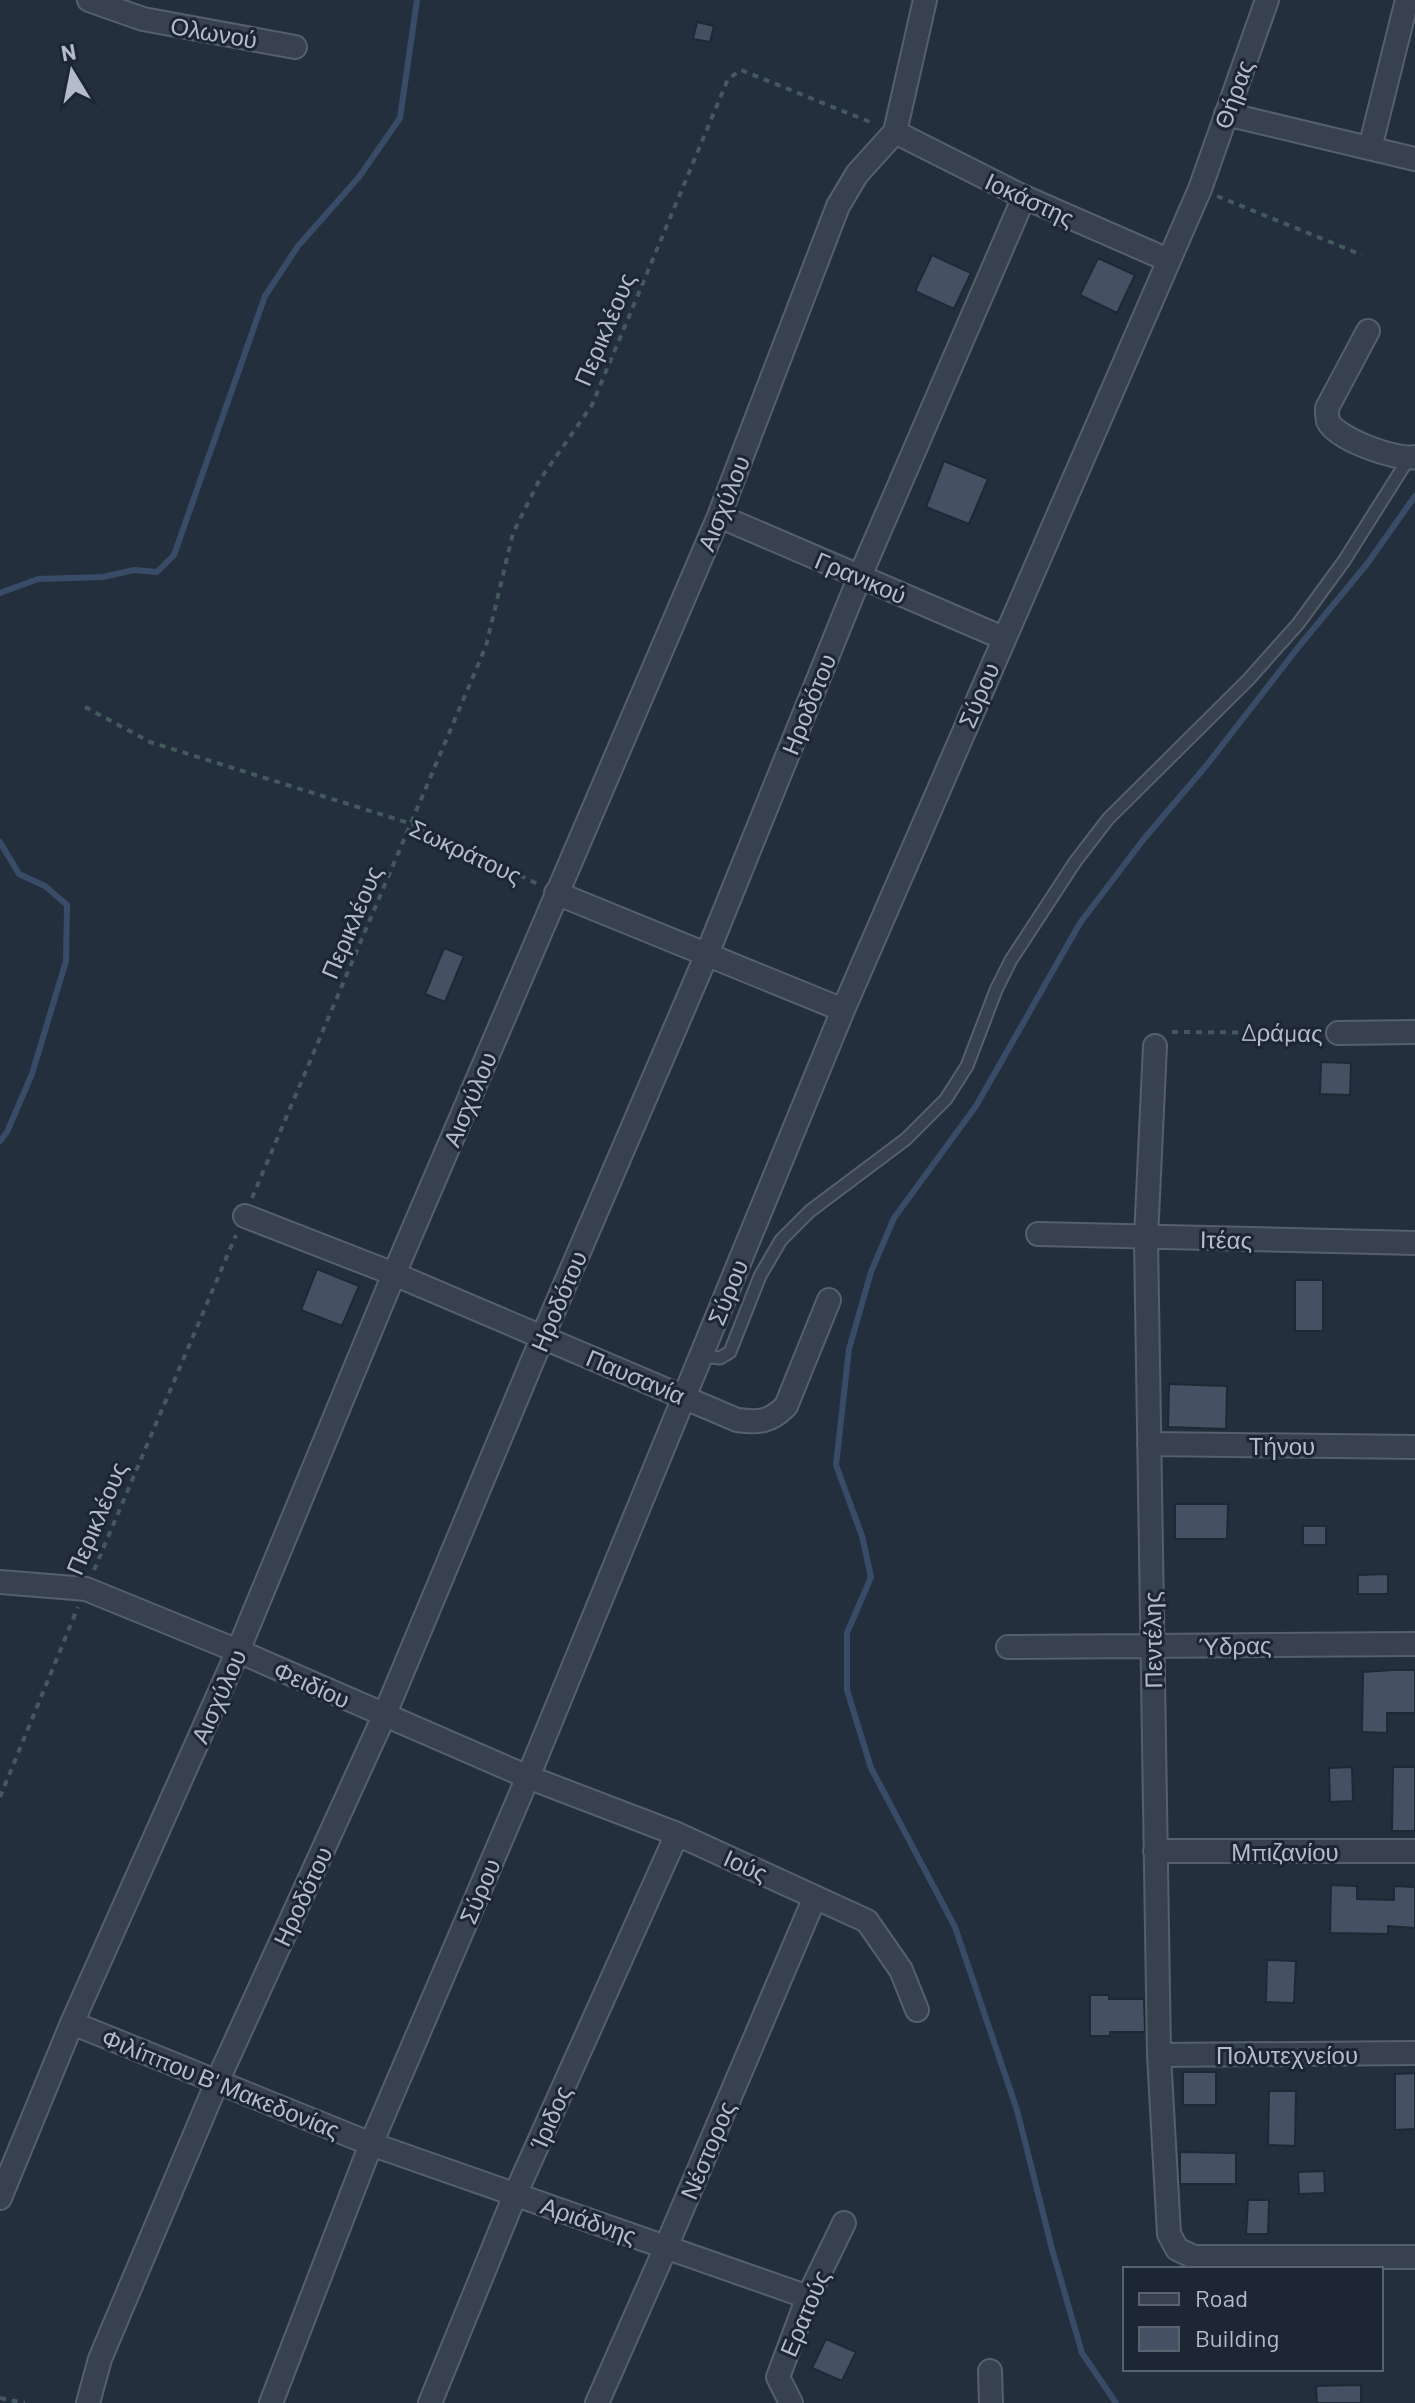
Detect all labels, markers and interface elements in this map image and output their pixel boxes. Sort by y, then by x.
street label: Ολωνού [168,10,260,54]
north arrow [32,32,112,112]
text: N [59,37,78,65]
street label: Θήρας [1207,56,1259,132]
street label: Ιοκάστης [981,166,1079,232]
street label: Περικλέους [567,268,641,390]
street label: Αισχύλου [691,451,755,555]
street label: Γρανικού [811,545,911,609]
street label: Ηροδότου [775,649,841,759]
street label: Σύρου [951,658,1005,732]
street label: Σωκράτους [405,812,527,890]
street label: Περικλέους [314,861,388,983]
street label: Δράμας [1241,1017,1323,1047]
street label: Αισχύλου [436,1047,502,1151]
street label: Ιτέας [1200,1224,1252,1254]
street label: Ηροδότου [524,1246,592,1356]
street label: Σύρου [701,1255,753,1329]
street label: Παυσανία [582,1342,690,1410]
street label: Τήνου [1249,1431,1315,1460]
street label: Περικλέους [59,1457,133,1579]
street label: Πεντέλης [1137,1591,1167,1689]
street label: Ύδρας [1198,1630,1272,1660]
street label: Αισχύλου [184,1644,252,1748]
street label: Φειδίου [269,1654,355,1714]
street label: Μπιζανίου [1231,1837,1339,1866]
street label: Ηροδότου [266,1842,338,1950]
street label: Ιούς [720,1843,772,1887]
street label: Σύρου [452,1854,506,1928]
street label: Φιλίππου Β' Μακεδονίας [98,2022,344,2144]
street label: Πολυτεχνείου [1216,2040,1358,2069]
street label: Ίριδος [523,2081,577,2154]
street label: Νέστορος [673,2097,741,2203]
street label: Αριάδνης [537,2190,641,2250]
street label: Ερατούς [773,2266,835,2360]
legend [1123,2267,1383,2371]
text: Road [1195,2283,1248,2312]
text: Building [1195,2323,1279,2352]

